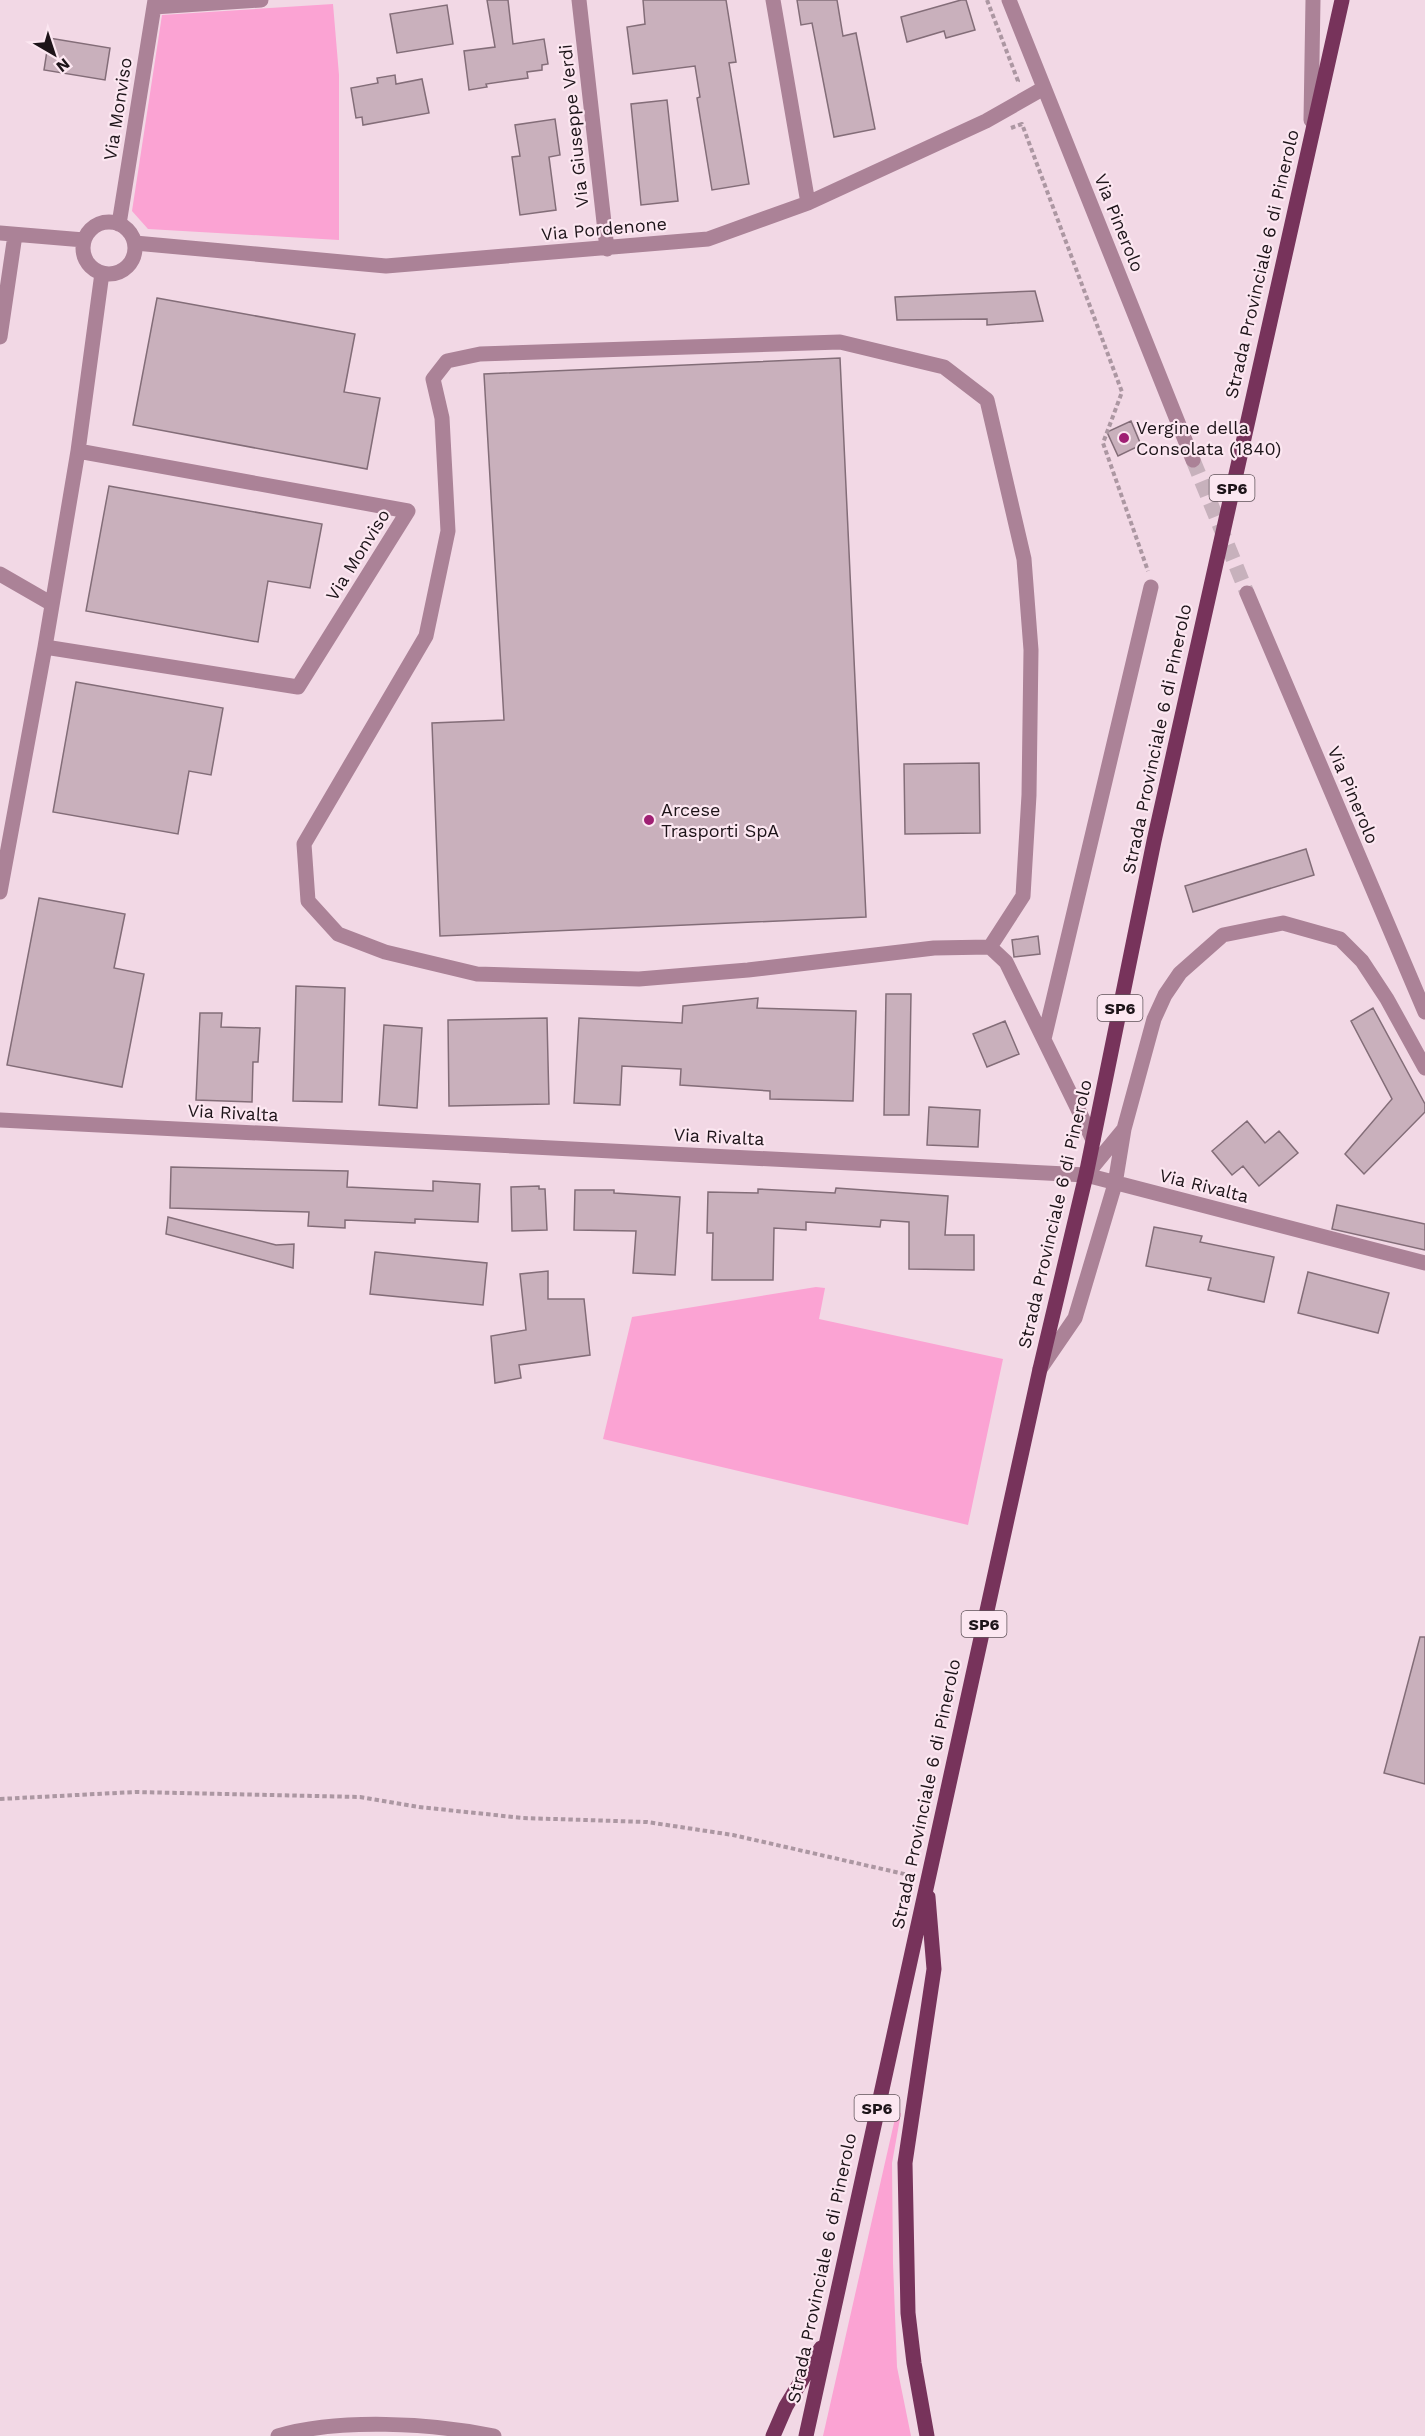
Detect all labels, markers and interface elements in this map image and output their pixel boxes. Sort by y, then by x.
north arrow [24,24,84,84]
street label: Via Giuseppe Verdi [554,43,593,209]
text: N [53,54,74,76]
street label: Via Monviso [99,56,136,162]
street label: Strada Provinciale 6 di Pinerolo [1220,127,1303,400]
street label: Via Pinerolo [1090,171,1149,275]
street label: Via Pordenone [540,213,668,244]
place label: Vergine della Consolata (1840) [1136,417,1281,459]
marker: Vergine della Consolata (1840) [1117,431,1131,445]
road number: SP6 [1210,475,1254,501]
street label: Via Monviso [321,505,394,604]
street label: Strada Provinciale 6 di Pinerolo [1118,602,1195,876]
street label: Via Pinerolo [1324,743,1383,847]
place label: Arcese Trasporti SpA [661,799,779,841]
marker: Arcese Trasporti SpA [642,813,656,827]
road number: SP6 [1098,995,1142,1021]
street label: Strada Provinciale 6 di Pinerolo [1013,1077,1096,1350]
street label: Via Rivalta [187,1100,279,1125]
street label: Via Rivalta [673,1124,765,1149]
street label: Via Rivalta [1157,1164,1251,1207]
road number: SP6 [962,1611,1006,1637]
street label: Strada Provinciale 6 di Pinerolo [887,1657,964,1931]
road number: SP6 [854,2095,900,2121]
street label: Strada Provinciale 6 di Pinerolo [783,2131,860,2405]

